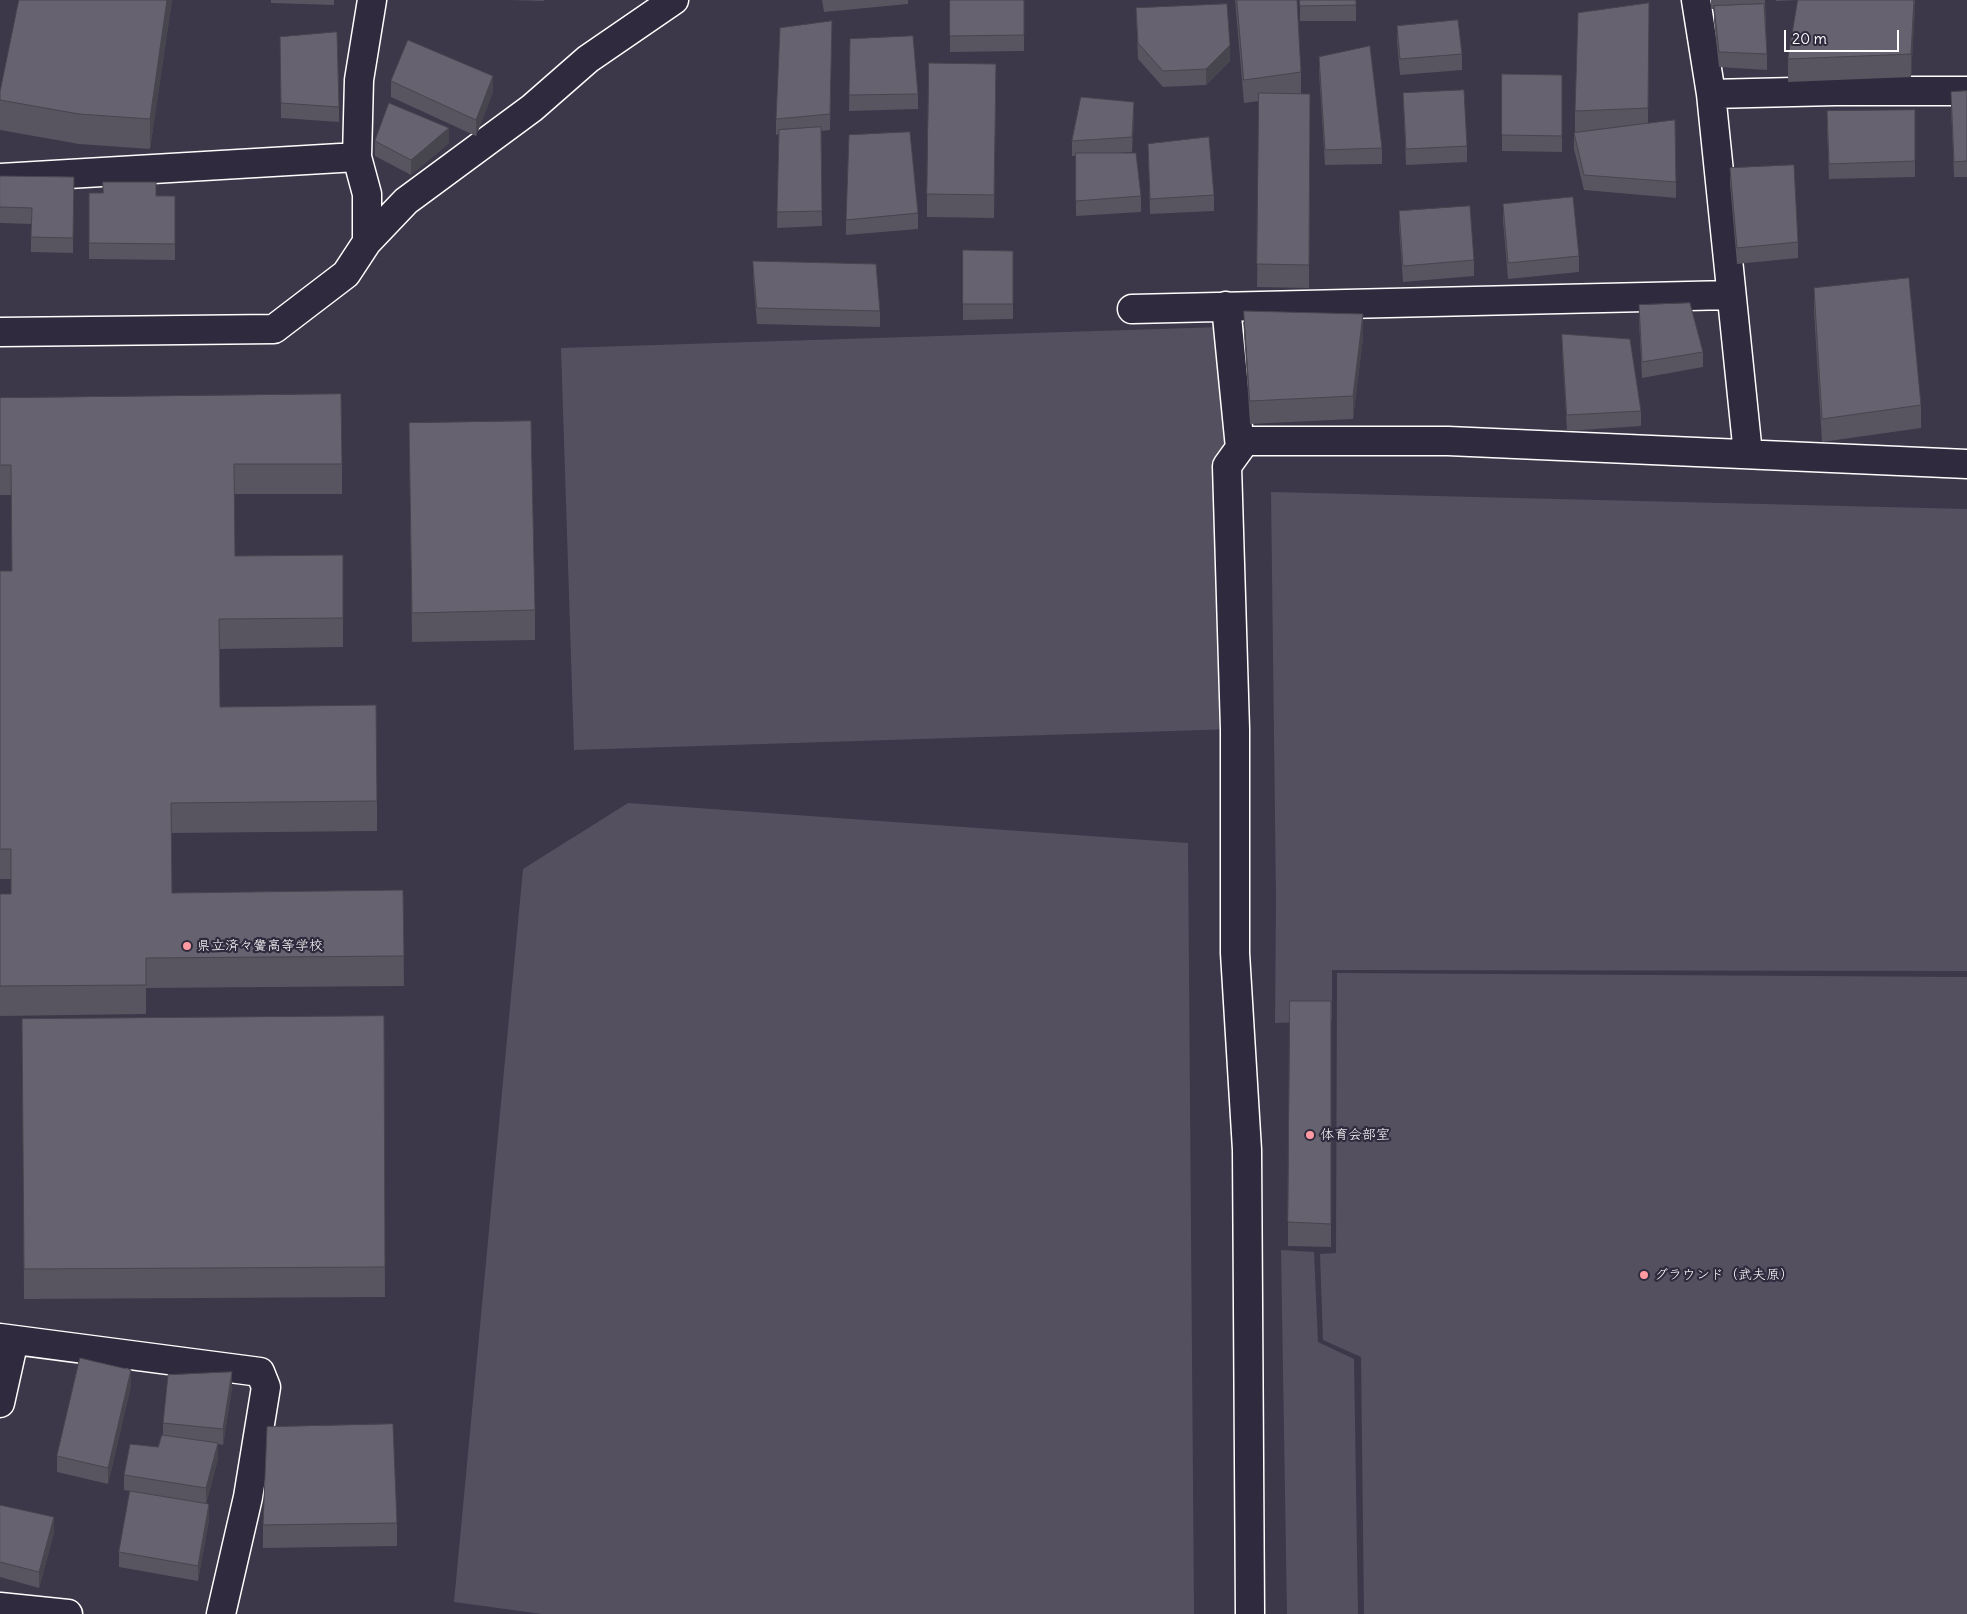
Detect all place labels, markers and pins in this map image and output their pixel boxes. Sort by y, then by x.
place label: 県立済々黌高等学校 [197,938,323,954]
marker: 県立済々黌高等学校 [181,940,193,952]
place label: 体育会部室 [1320,1127,1390,1143]
marker: 体育会部室 [1304,1129,1316,1141]
place label: グラウンド（武夫原） [1654,1267,1794,1283]
marker: グラウンド（武夫原） [1638,1269,1650,1281]

